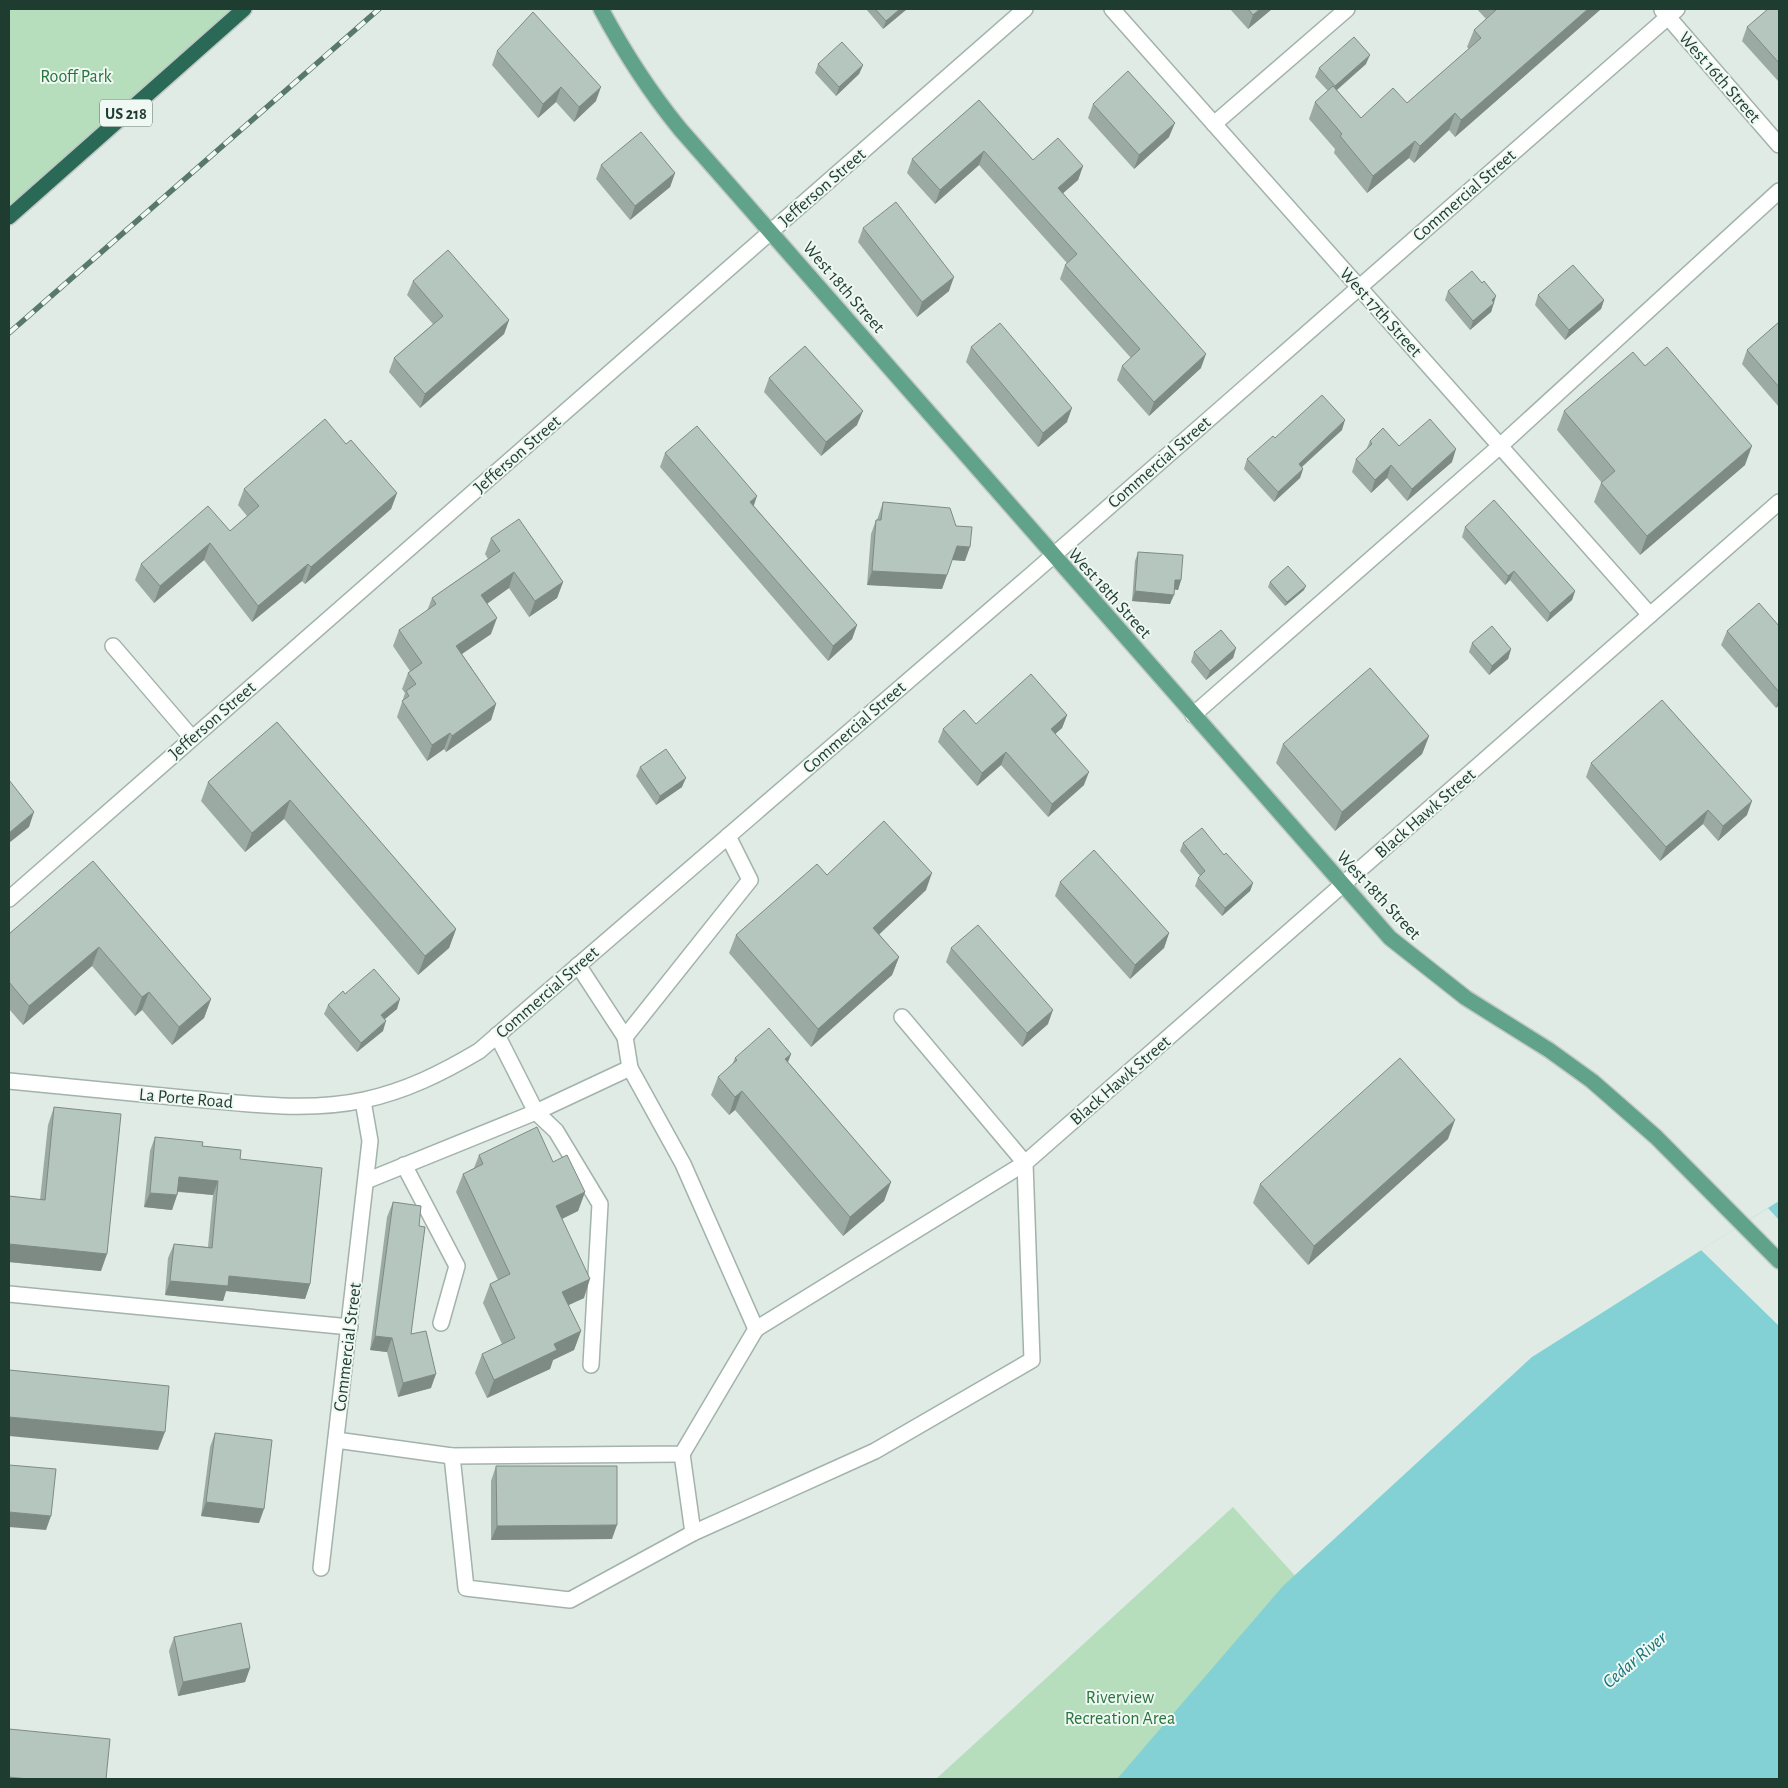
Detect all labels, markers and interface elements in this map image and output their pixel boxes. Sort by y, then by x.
street label: West 16th Street [1675,29,1764,127]
park label: Rooff Park [40,68,113,86]
road number: US 218 [100,100,152,126]
street label: Jefferson Street [776,145,870,230]
street label: Commercial Street [1410,146,1520,245]
street label: West 18th Street [799,239,888,337]
street label: West 17th Street [1336,265,1425,361]
street label: Jefferson Street [471,412,565,497]
street label: Commercial Street [1105,413,1215,512]
street label: West 18th Street [1064,545,1154,642]
street label: Jefferson Street [166,678,260,763]
street label: Commercial Street [800,678,910,777]
street label: Black Hawk Street [1372,765,1479,862]
street label: West 18th Street [1333,848,1424,944]
street label: Commercial Street [493,943,603,1042]
street label: Black Hawk Street [1067,1032,1174,1129]
street label: La Porte Road [138,1086,234,1112]
street label: Commercial Street [331,1281,365,1413]
water label: Cedar River [1599,1628,1671,1692]
park label: Riverview Recreation Area [1065,1689,1175,1728]

